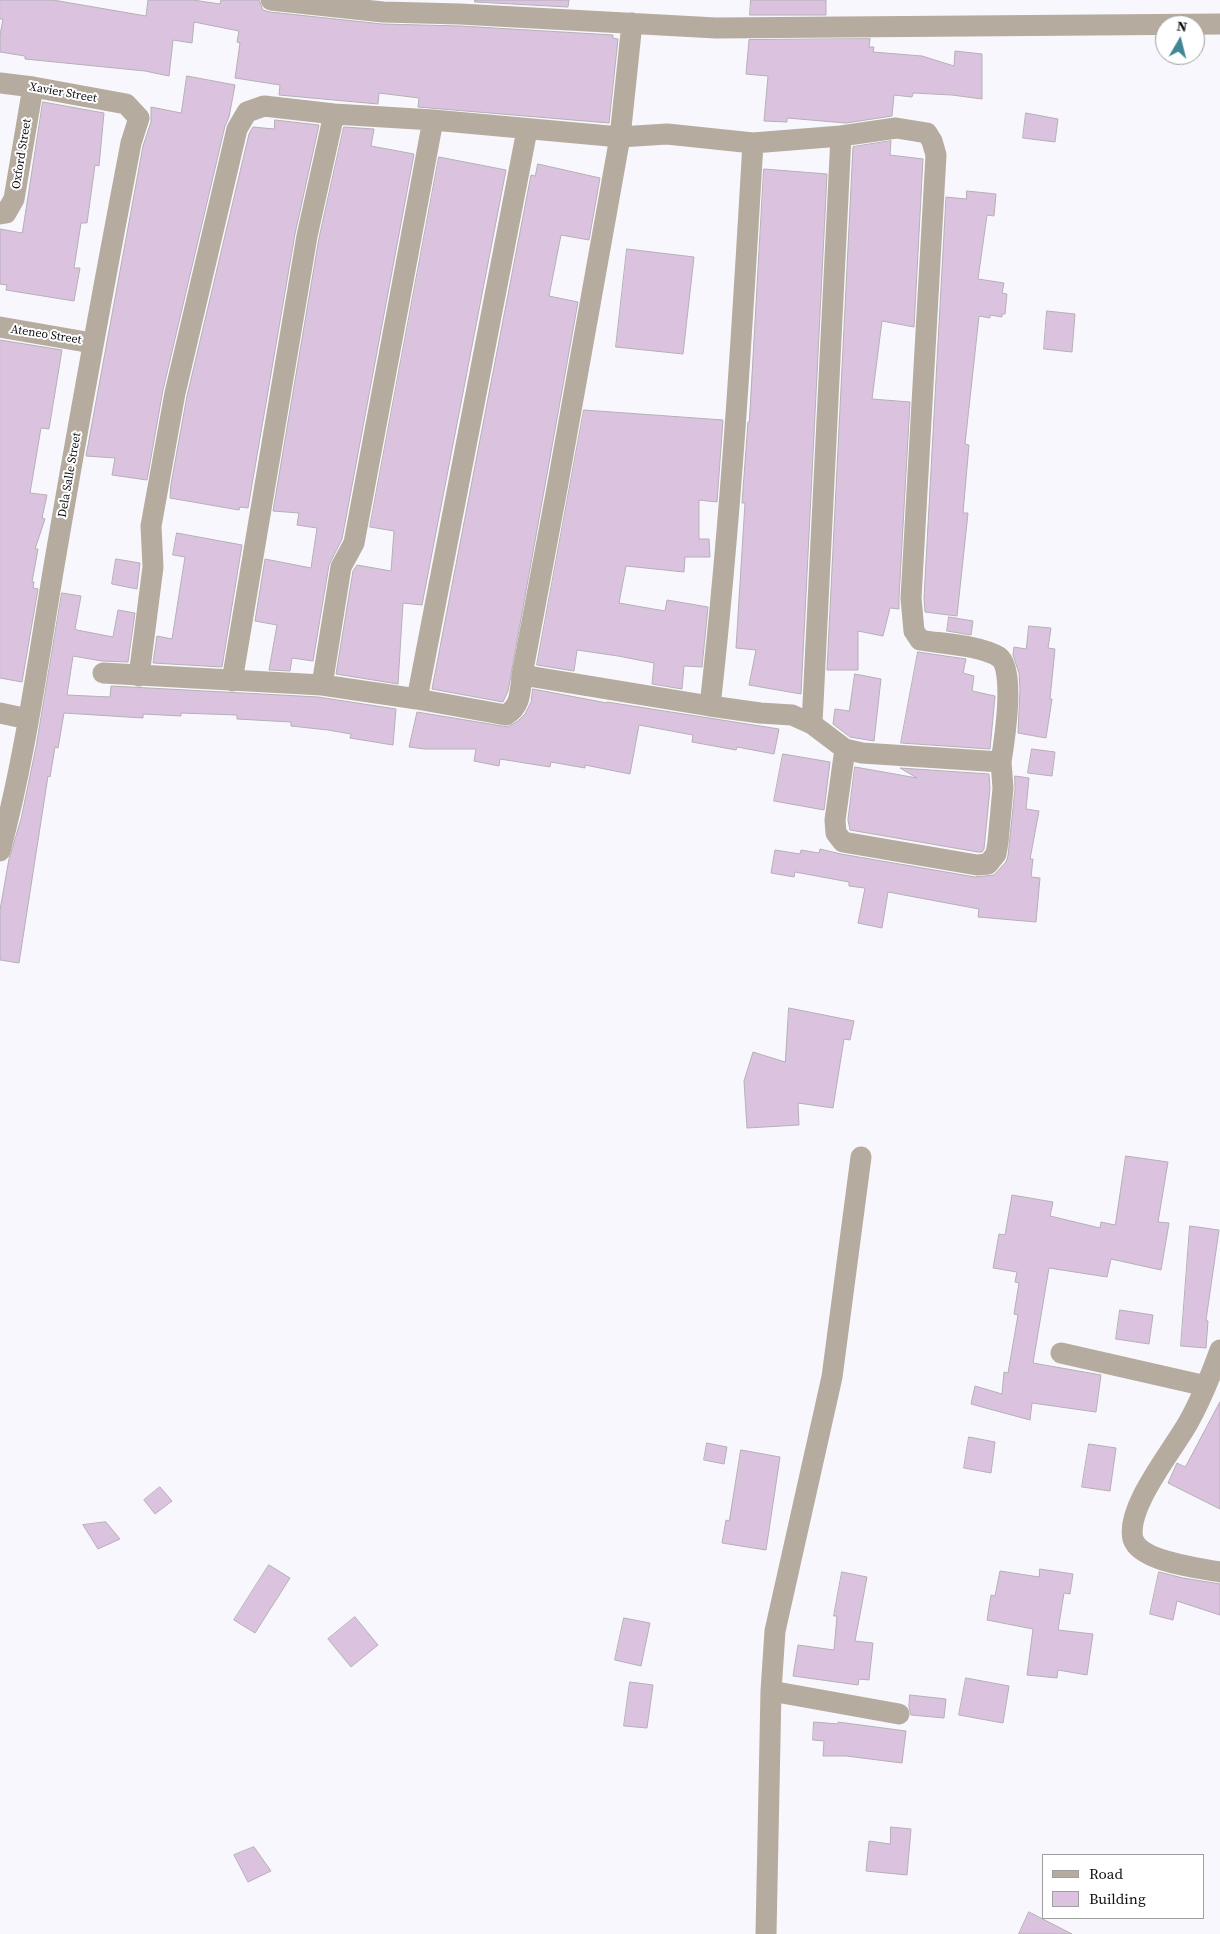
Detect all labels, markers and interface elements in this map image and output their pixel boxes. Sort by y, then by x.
north arrow [1155,15,1205,65]
text: N [1175,16,1188,37]
street label: Xavier Street [28,80,98,106]
street label: Oxford Street [9,118,35,190]
street label: Ateneo Street [10,322,82,348]
street label: Dela Salle Street [55,431,85,519]
legend [1042,1854,1205,1919]
text: Road [1089,1863,1123,1884]
text: Building [1089,1888,1146,1909]

